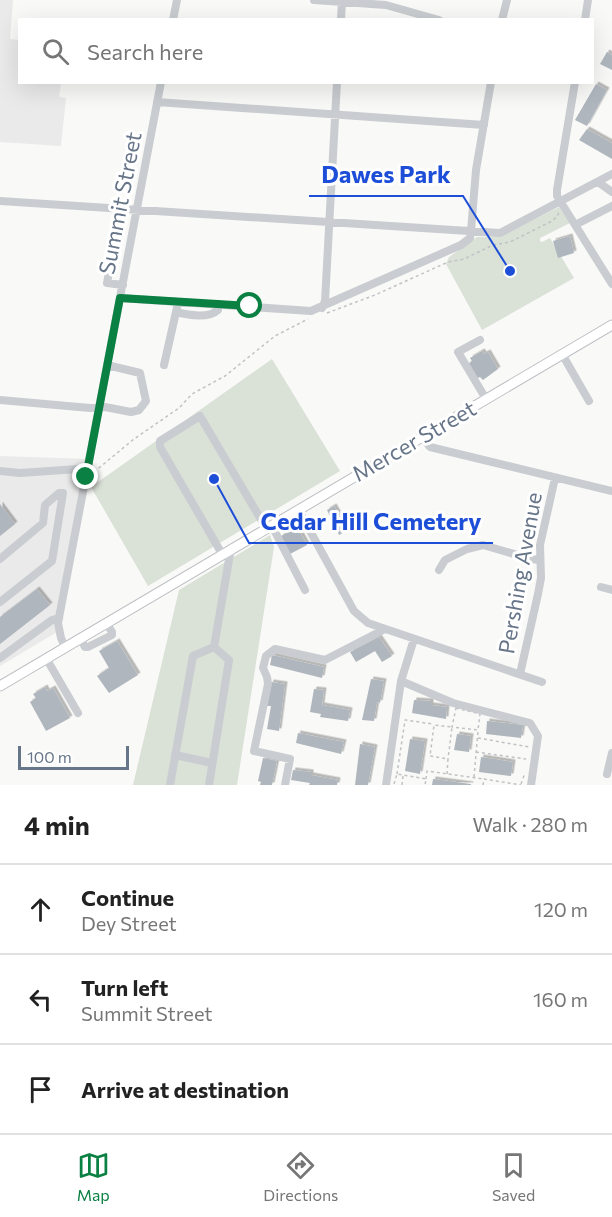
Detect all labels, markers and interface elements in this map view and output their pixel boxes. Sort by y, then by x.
search box [18,18,594,84]
icon: search [39,35,72,68]
text: Search here [87,38,203,65]
street label: Summit Street [92,129,147,276]
callout: Dawes Park [309,154,463,196]
text: Dawes Park [321,159,451,188]
route start [236,292,262,318]
street label: Mercer Street [347,394,481,487]
route end [72,463,98,489]
street label: Pershing Avenue [492,490,547,656]
callout: Cedar Hill Cemetery [249,501,493,543]
text: Cedar Hill Cemetery [261,506,481,535]
scale bar [18,743,129,770]
text: 100 m [27,747,72,766]
text: 4 min [24,809,90,840]
text: Walk · 280 m [472,812,588,836]
text: Continue [81,884,174,911]
icon: ahead [24,893,57,926]
text: 120 m [534,897,588,921]
text: Dey Street [81,911,177,935]
text: Turn left [81,974,168,1001]
icon: left [24,983,57,1016]
text: 160 m [533,987,588,1011]
text: Summit Street [81,1001,213,1025]
icon: arrive [24,1073,57,1106]
text: Arrive at destination [81,1076,289,1103]
tab: Map [77,1149,110,1204]
tab: Directions [263,1149,338,1204]
tab: Saved [492,1149,535,1204]

